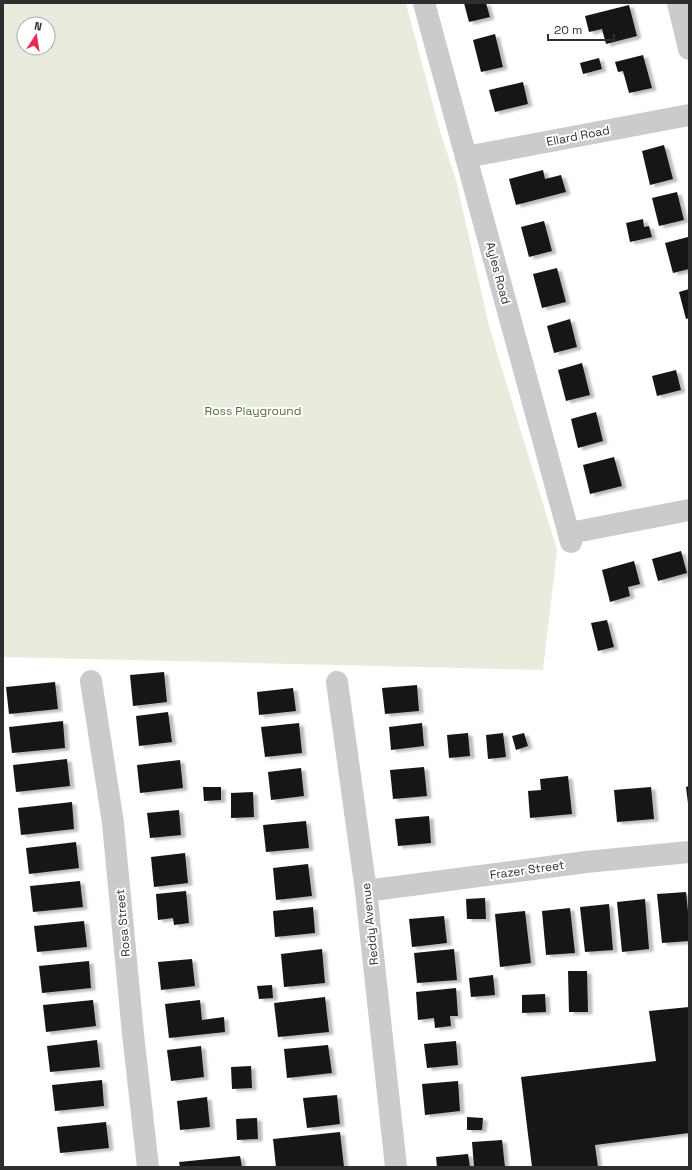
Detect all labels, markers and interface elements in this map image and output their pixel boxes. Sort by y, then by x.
north arrow [16,16,56,56]
scale bar [548,16,614,42]
text: N [33,19,43,34]
text: 20 m [554,22,582,38]
street label: Ellard Road [545,122,611,150]
street label: Ayles Road [482,240,514,306]
park label: Ross Playground [205,403,301,419]
street label: Frazer Street [489,857,565,883]
street label: Reddy Avenue [358,882,382,966]
street label: Rosa Street [112,888,134,958]

